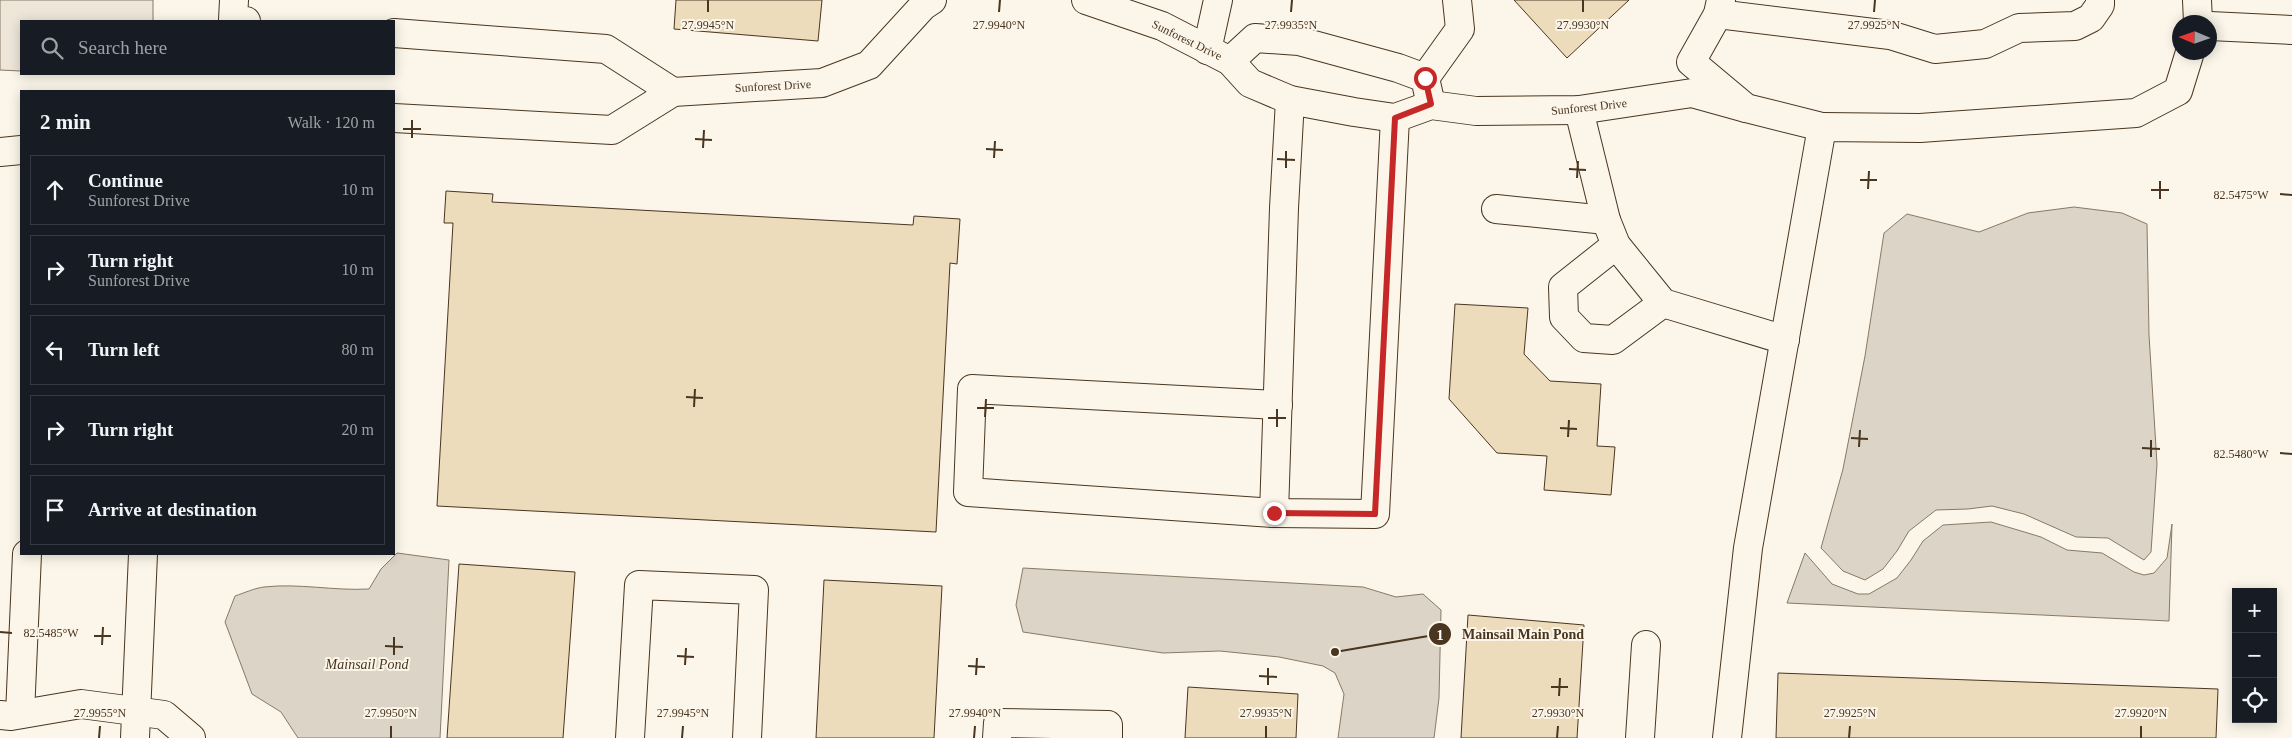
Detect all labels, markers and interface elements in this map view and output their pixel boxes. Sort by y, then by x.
north arrow [2172,15,2217,60]
street label: Sunforest Drive [1150,17,1224,63]
text: 27.9945°N [682,18,735,32]
text: 27.9940°N [973,18,1026,32]
text: 27.9935°N [1265,18,1318,32]
text: 27.9930°N [1557,18,1610,32]
text: 27.9925°N [1848,18,1901,32]
search box [20,20,395,75]
icon: search [38,34,66,62]
text: Search here [78,37,167,58]
route start [1414,67,1437,90]
street label: Sunforest Drive [735,77,811,95]
street label: Sunforest Drive [1550,96,1628,118]
text: 2 min [40,110,91,134]
text: Walk · 120 m [288,114,375,131]
text: Continue [88,170,163,191]
icon: ahead [41,176,69,204]
text: 10 m [342,181,374,198]
text: 82.5475°W [2213,188,2269,202]
text: Sunforest Drive [88,192,190,209]
text: Turn right [88,250,173,271]
icon: right [41,256,69,284]
text: 10 m [342,261,374,278]
text: Sunforest Drive [88,272,190,289]
icon: left [41,336,69,364]
text: Turn left [88,339,160,360]
text: 80 m [342,341,374,358]
icon: right [41,416,69,444]
text: Turn right [88,419,173,440]
text: 20 m [342,421,374,438]
text: 82.5480°W [2213,447,2269,461]
icon: arrive [41,496,69,524]
text: Arrive at destination [88,499,257,520]
route end [1263,502,1286,525]
map controls [2232,588,2277,723]
button: + [2232,588,2277,633]
callout: Mainsail Main Pond [1427,620,1594,649]
text: 82.5485°W [23,626,79,640]
text: 1 [1436,627,1444,643]
text: Mainsail Main Pond [1462,627,1584,642]
button: − [2232,633,2277,678]
water label: Mainsail Pond [325,657,409,672]
button: locate [2232,678,2277,723]
text: 27.9955°N [74,706,127,720]
text: 27.9950°N [365,706,418,720]
text: 27.9945°N [657,706,710,720]
text: 27.9940°N [949,706,1002,720]
text: 27.9935°N [1240,706,1293,720]
text: 27.9930°N [1532,706,1585,720]
text: 27.9925°N [1824,706,1877,720]
text: 27.9920°N [2115,706,2168,720]

